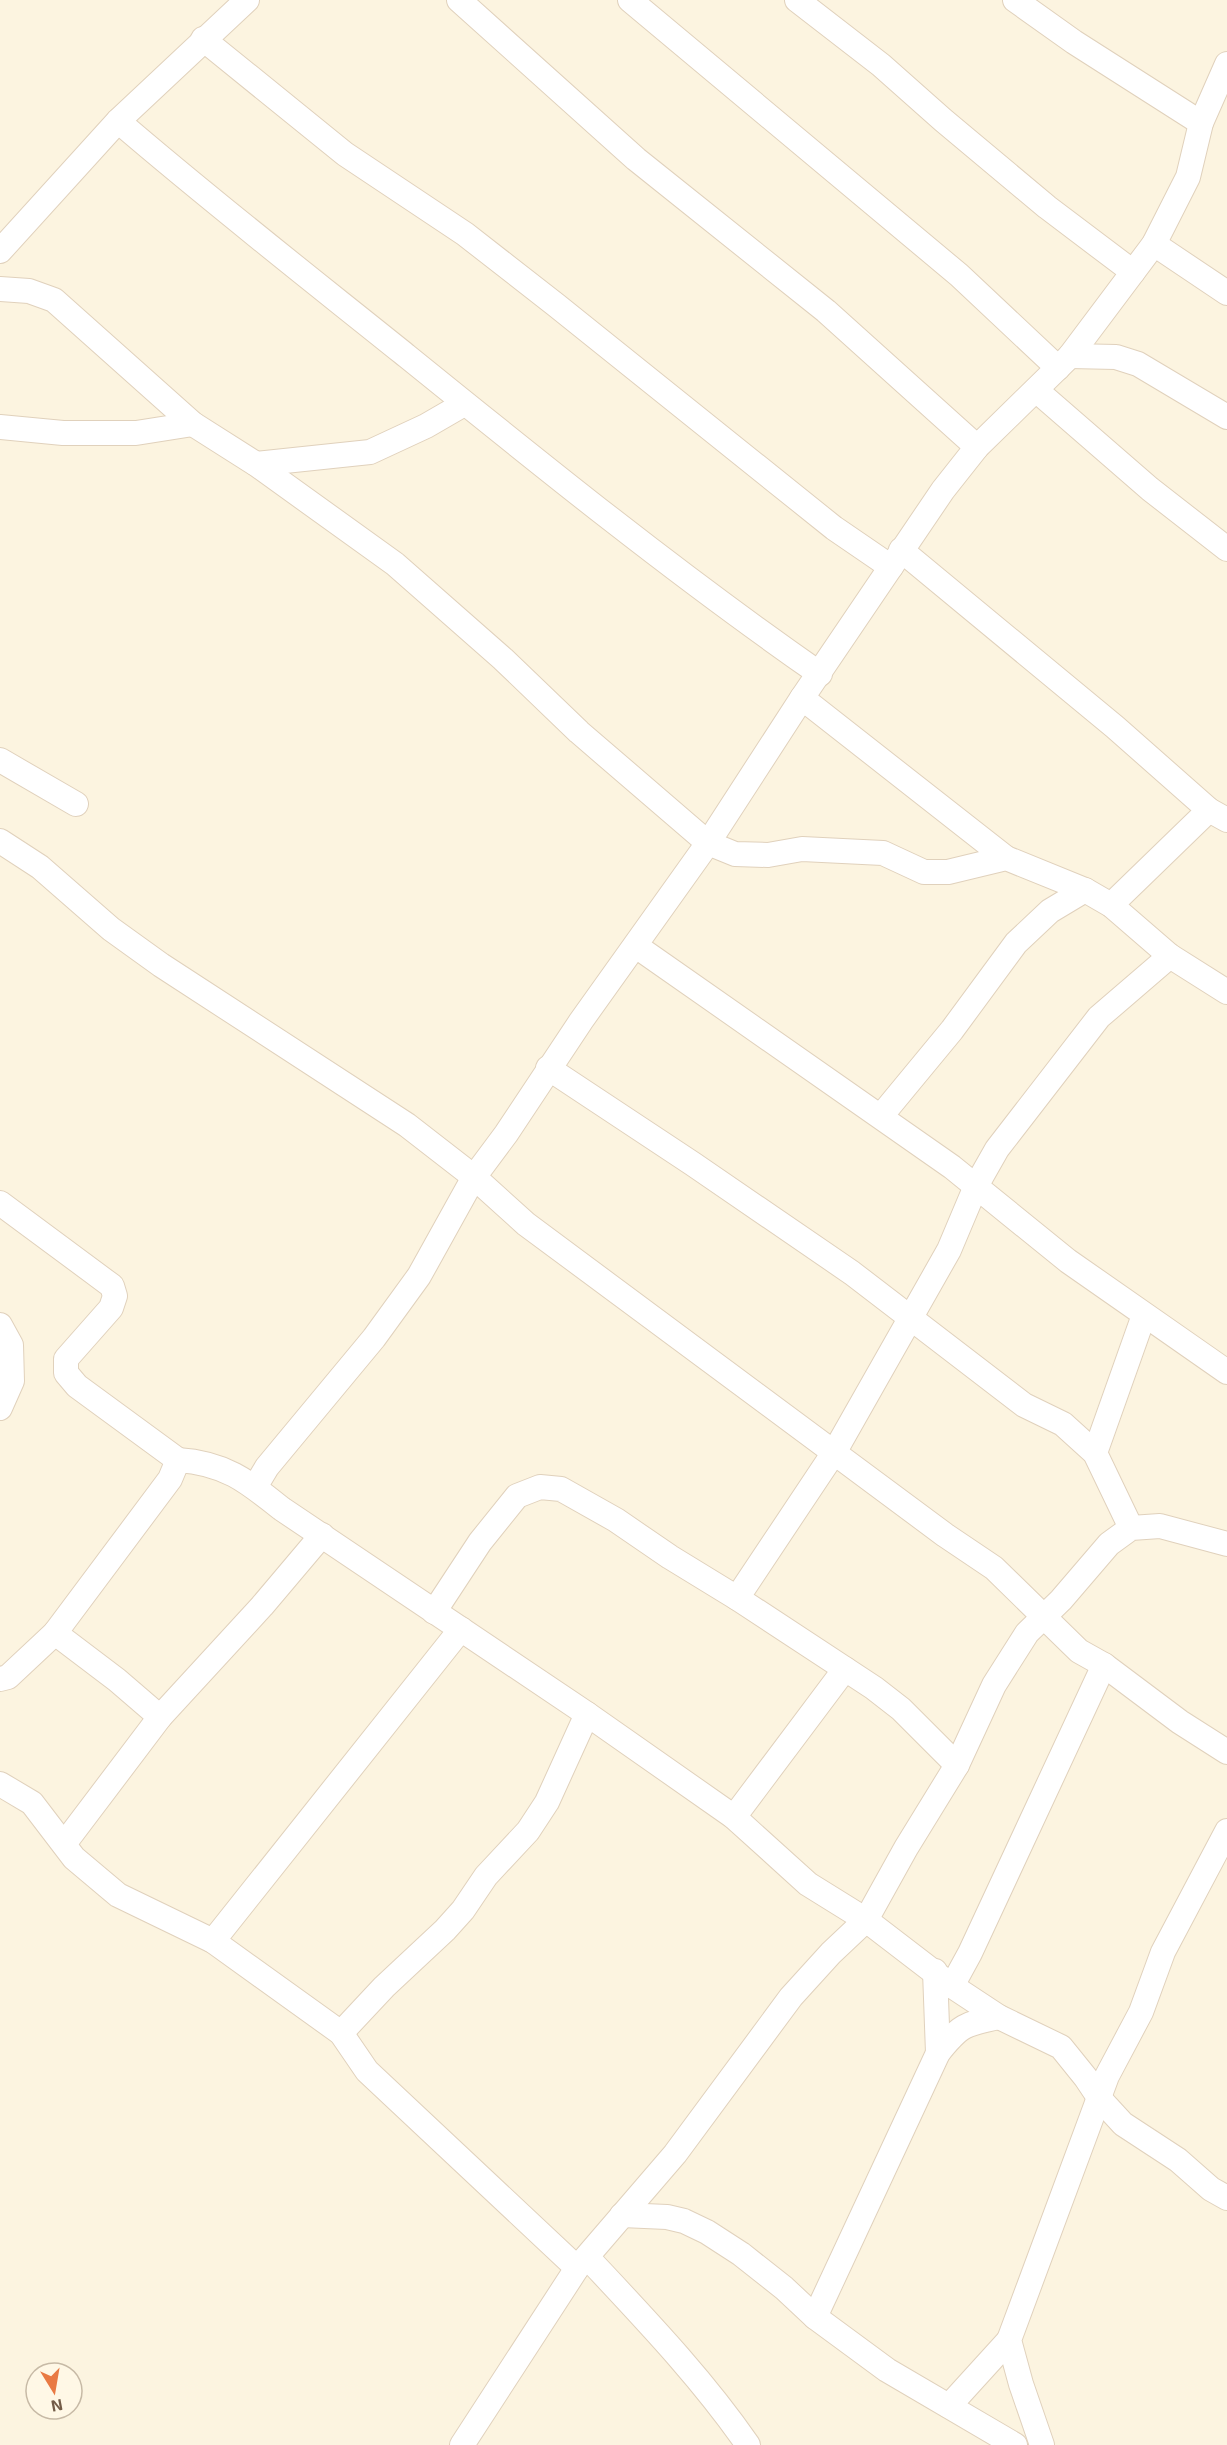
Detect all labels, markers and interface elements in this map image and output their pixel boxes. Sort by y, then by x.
north arrow [24,2361,84,2421]
text: N [49,2396,64,2417]

